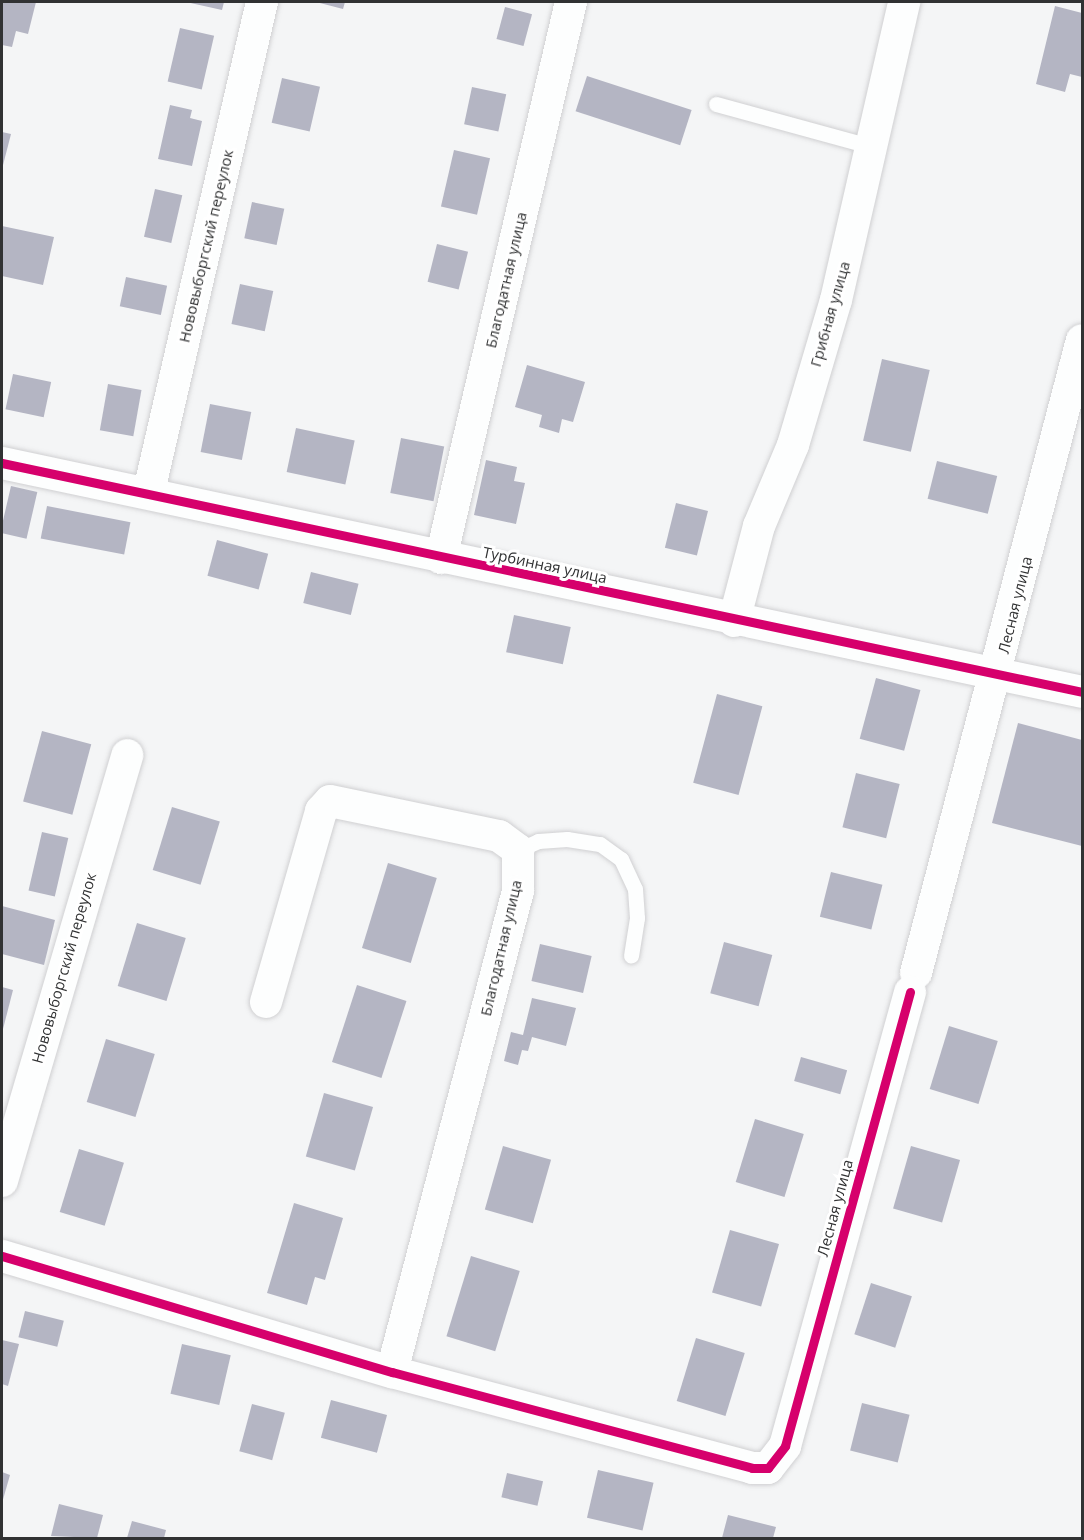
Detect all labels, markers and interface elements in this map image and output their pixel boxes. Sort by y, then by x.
street label: Нововыборгский переулок [175,148,237,344]
street label: Благодатная улица [482,210,530,350]
street label: Грибная улица [806,259,854,369]
street label: Турбинная улица [481,543,609,587]
street label: Лесная улица [994,555,1036,655]
street label: Нововыборгский переулок [28,871,100,1065]
street label: Благодатная улица [477,878,525,1018]
street label: Лесная улица [813,1158,857,1258]

